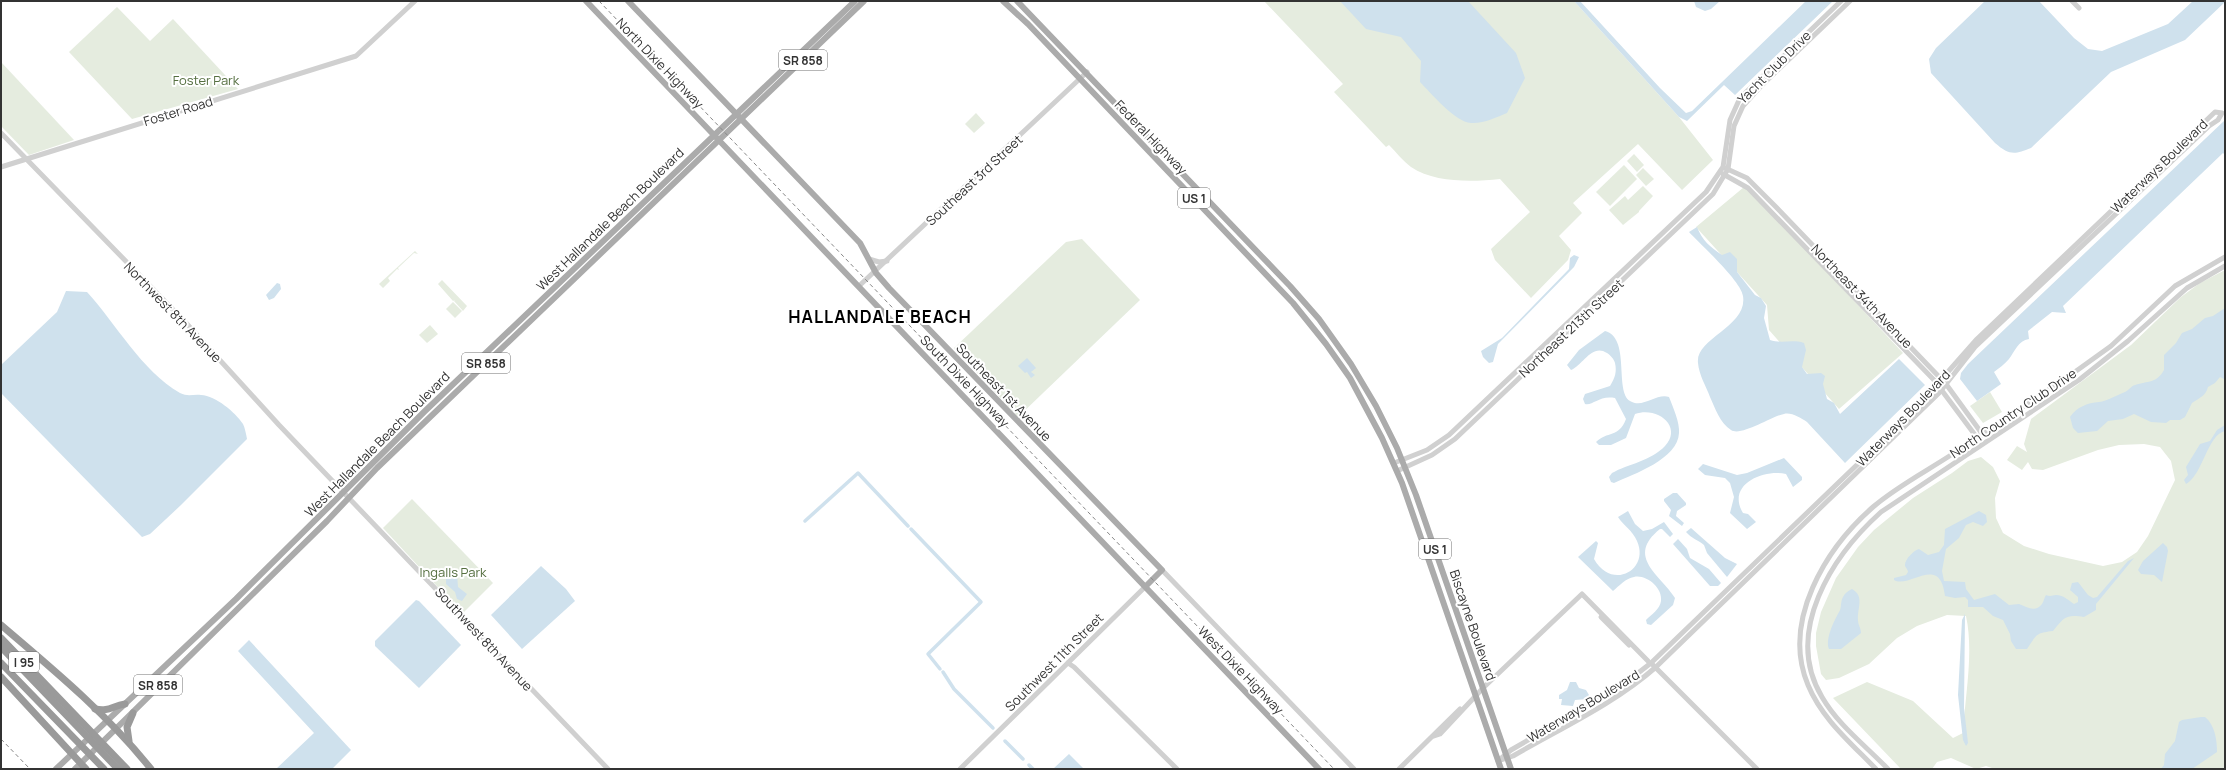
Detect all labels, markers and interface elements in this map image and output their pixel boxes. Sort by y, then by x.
street label: North Dixie Highway [612,14,708,112]
street label: Yacht Club Drive [1733,26,1815,108]
road number: SR 858 [779,50,827,70]
park label: Foster Park [173,71,240,89]
street label: Foster Road [141,92,215,130]
street label: Federal Highway [1111,96,1191,178]
street label: Waterways Boulevard [2107,115,2211,217]
street label: Southeast 3rd Street [922,130,1026,230]
street label: West Hallandale Beach Boulevard [532,144,688,294]
road number: US 1 [1178,188,1210,208]
street label: Northeast 34th Avenue [1807,240,1917,352]
street label: Northwest 8th Avenue [120,258,226,367]
street label: Northeast 213th Street [1515,275,1627,381]
district label: HALLANDALE BEACH [788,305,972,328]
street label: South Dixie Highway [916,331,1014,431]
street label: Southeast 1st Avenue [952,339,1056,445]
road number: SR 858 [462,353,510,373]
street label: North Country Club Drive [1946,364,2080,462]
street label: Waterways Boulevard [1852,366,1954,470]
street label: West Hallandale Beach Boulevard [300,367,454,521]
road number: US 1 [1419,539,1451,559]
park label: Ingalls Park [419,563,487,581]
street label: Biscayne Boulevard [1446,567,1500,683]
street label: Southwest 8th Avenue [431,583,537,695]
street label: Southwest 11th Street [1001,609,1107,715]
street label: West Dixie Highway [1194,622,1288,718]
road number: I 95 [9,652,39,672]
street label: Waterways Boulevard [1523,665,1643,747]
road number: SR 858 [134,675,182,695]

